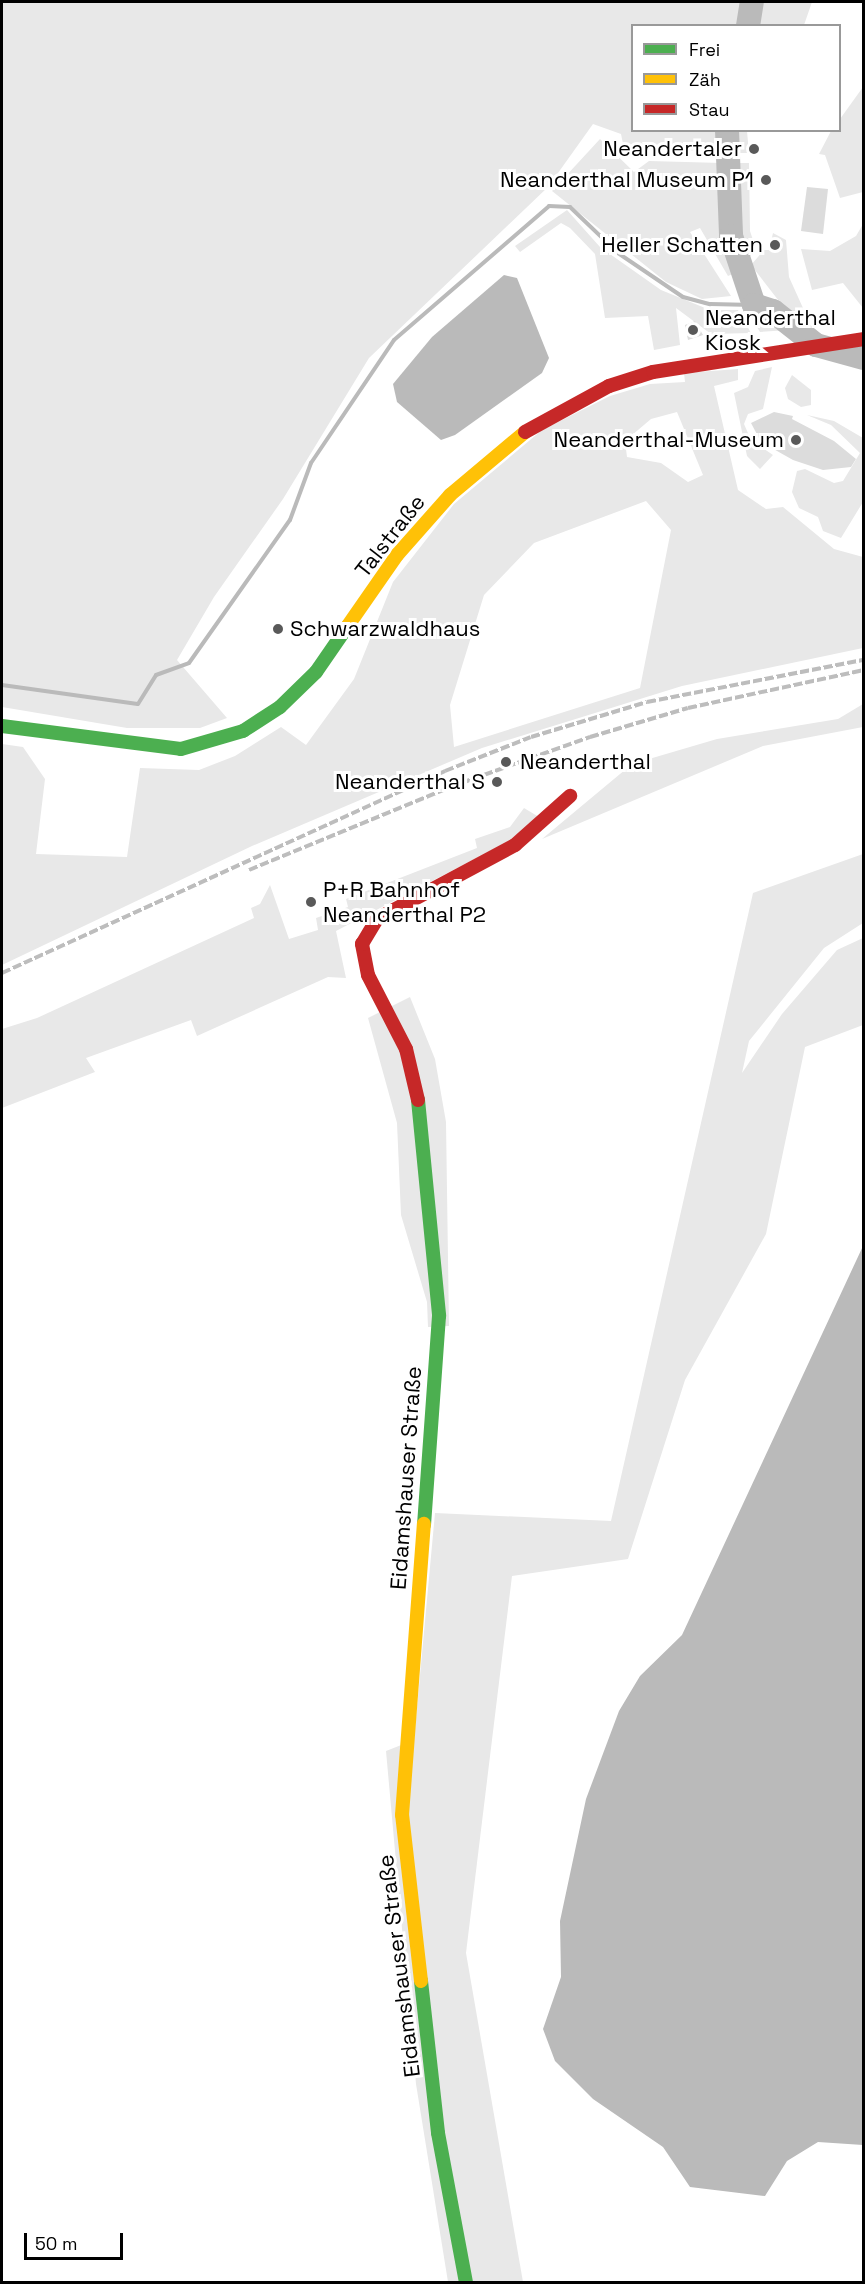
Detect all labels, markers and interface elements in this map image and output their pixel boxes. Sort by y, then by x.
legend [631,24,841,132]
text: Frei [689,38,720,61]
text: Zäh [689,68,721,91]
text: Stau [689,98,729,121]
place label: Neandertaler [603,136,742,162]
marker: Neandertaler [747,142,761,156]
place label: Neanderthal Museum P1 [500,167,754,193]
marker: Neanderthal Museum P1 [759,173,773,187]
place label: Heller Schatten [601,232,763,258]
marker: Heller Schatten [768,238,782,252]
place label: Neanderthal Kiosk [705,304,836,356]
marker: Neanderthal Kiosk [686,323,700,337]
place label: Neanderthal-Museum [554,427,784,453]
marker: Neanderthal-Museum [789,433,803,447]
street label: Talstraße [349,489,431,583]
place label: Schwarzwaldhaus [290,616,480,642]
marker: Schwarzwaldhaus [271,622,285,636]
place label: Neanderthal [520,749,651,775]
marker: Neanderthal [497,753,515,771]
place label: Neanderthal S [335,769,485,795]
marker: Neanderthal S [490,775,504,789]
place label: P+R Bahnhof Neanderthal P2 [323,876,486,927]
marker: P+R Bahnhof Neanderthal P2 [304,895,318,909]
street label: Eidamshauser Straße [385,1365,427,1591]
street label: Eidamshauser Straße [372,1853,426,2079]
scale bar [27,2221,126,2259]
text: 50 m [35,2232,77,2255]

